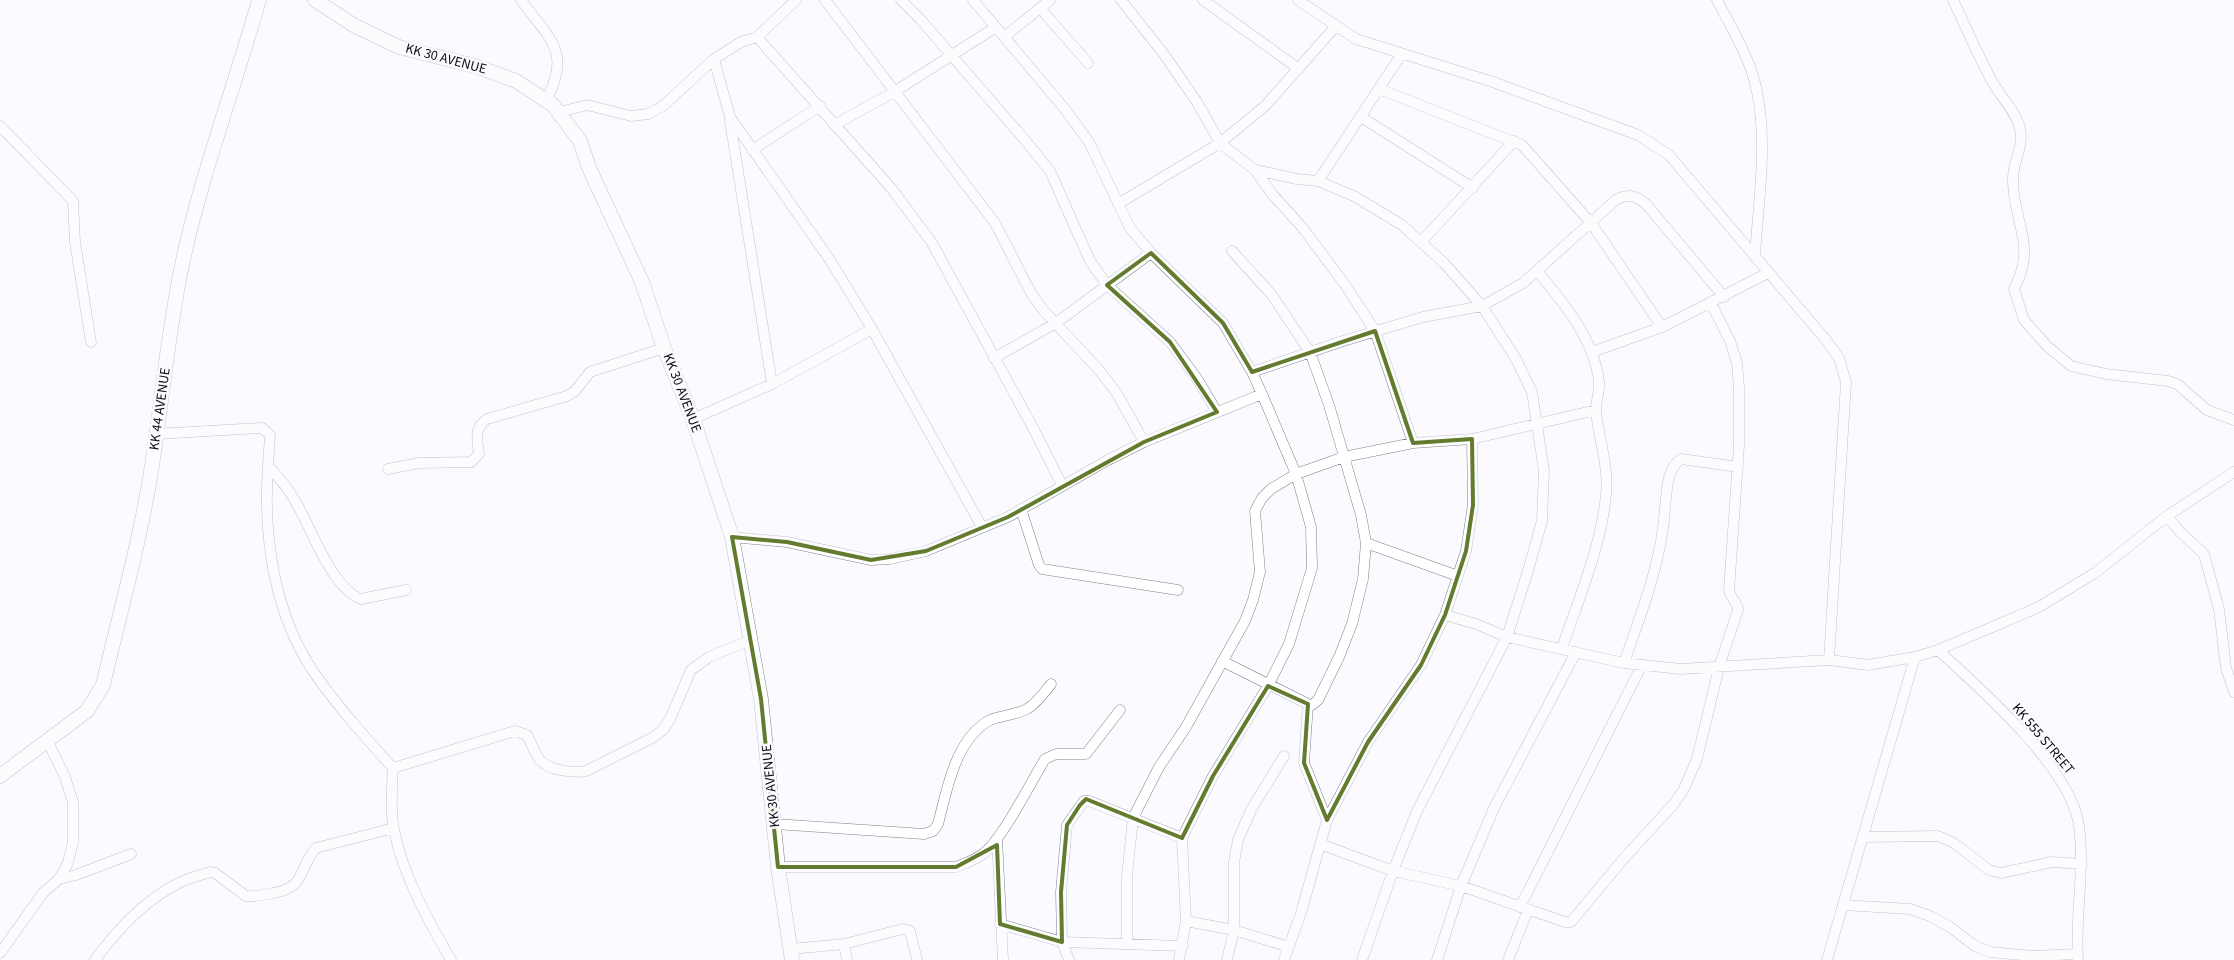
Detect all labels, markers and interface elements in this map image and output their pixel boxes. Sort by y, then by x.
street label: KK 30 AVENUE [403,39,489,79]
street label: KK 30 AVENUE [658,351,706,435]
street label: KK 44 AVENUE [144,366,176,452]
street label: KK 555 STREET [2007,699,2079,779]
street label: KK 30 AVENUE [757,744,785,828]

